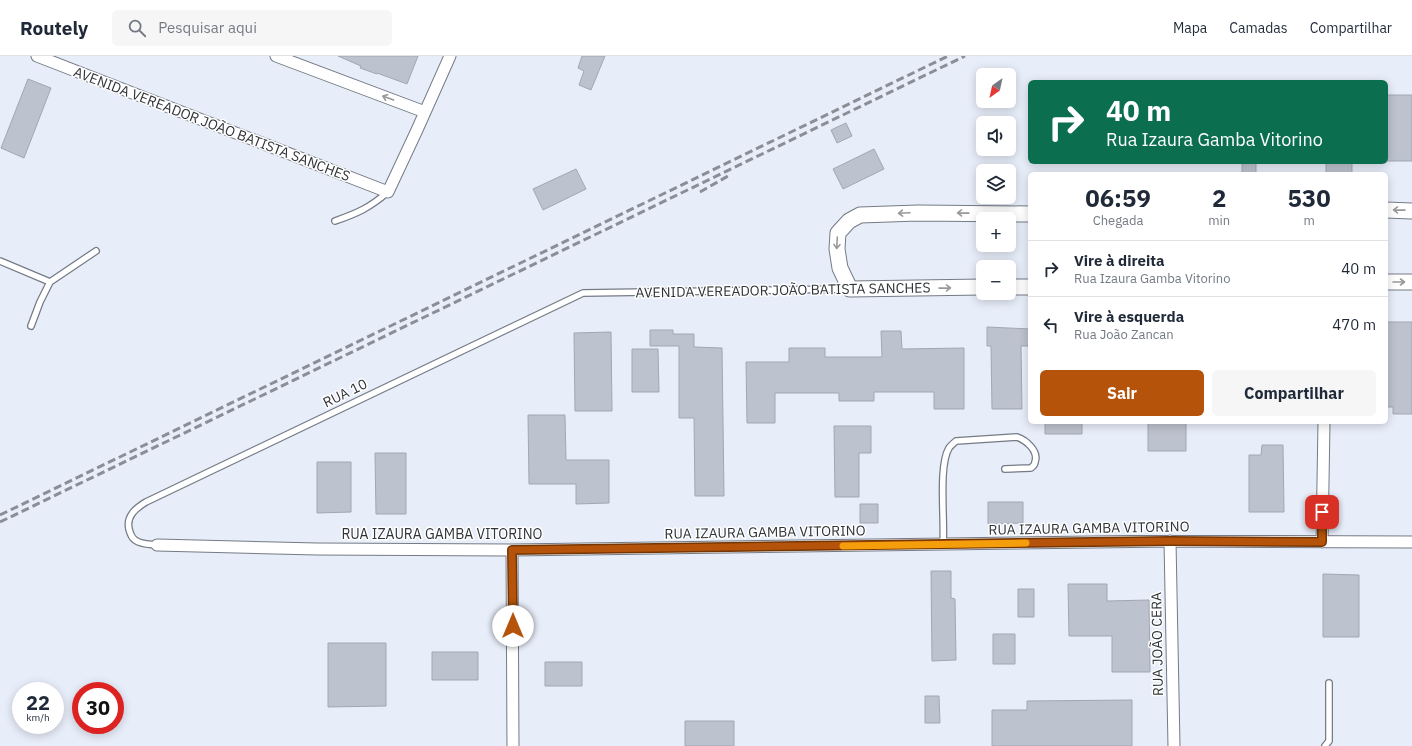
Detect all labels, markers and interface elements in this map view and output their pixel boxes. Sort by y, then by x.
search box [112,10,392,46]
text: Routely [20,16,88,40]
icon: search [126,17,148,39]
text: Pesquisar aqui [158,18,257,37]
text: Mapa [1173,19,1207,37]
text: Camadas [1229,19,1288,37]
text: Compartilhar [1310,19,1392,37]
street label: AVENIDA VEREADOR JOÃO BATISTA SANCHES [71,63,353,185]
north arrow [976,68,1016,108]
map controls [976,68,1016,300]
text: 40 m [1106,92,1171,129]
one-way arrow [382,94,395,101]
icon: right [1040,96,1092,148]
button: sound [976,116,1016,156]
text: Rua Izaura Gamba Vitorino [1106,128,1323,151]
button: layers [976,164,1016,204]
text: 06:59 [1085,182,1151,214]
text: 2 [1212,182,1226,214]
text: 530 [1287,182,1331,214]
one-way arrow [1393,206,1406,214]
one-way arrow [957,209,970,217]
one-way arrow [898,210,911,217]
button: + [976,212,1016,252]
text: Chegada [1093,212,1144,229]
text: min [1208,212,1230,229]
text: m [1303,212,1315,229]
one-way arrow [834,236,841,249]
text: Vire à direita [1074,251,1164,270]
icon: right [1040,258,1062,280]
text: 40 m [1341,259,1376,278]
button: − [976,260,1016,300]
text: Rua Izaura Gamba Vitorino [1074,270,1231,287]
street label: AVENIDA VEREADOR JOÃO BATISTA SANCHES [635,278,931,302]
one-way arrow [1392,278,1405,286]
one-way arrow [938,284,951,291]
text: Vire à esquerda [1074,307,1184,326]
icon: left [1040,314,1062,336]
text: 470 m [1332,315,1376,334]
text: Rua João Zancan [1074,326,1174,343]
button: Sair [1040,370,1204,416]
button: Compartilhar [1212,370,1376,416]
street label: RUA 10 [320,375,370,411]
pin [1305,495,1339,529]
icon: arrive [1311,501,1333,523]
street label: RUA IZAURA GAMBA VITORINO [988,517,1190,539]
street label: RUA IZAURA GAMBA VITORINO [664,521,866,543]
street label: RUA IZAURA GAMBA VITORINO [341,525,543,543]
street label: RUA JOÃO CERA [1147,592,1167,696]
position arrow [492,605,534,647]
speed limit sign: 30 [72,682,124,734]
text: 22 [26,689,50,716]
text: km/h [26,711,50,724]

